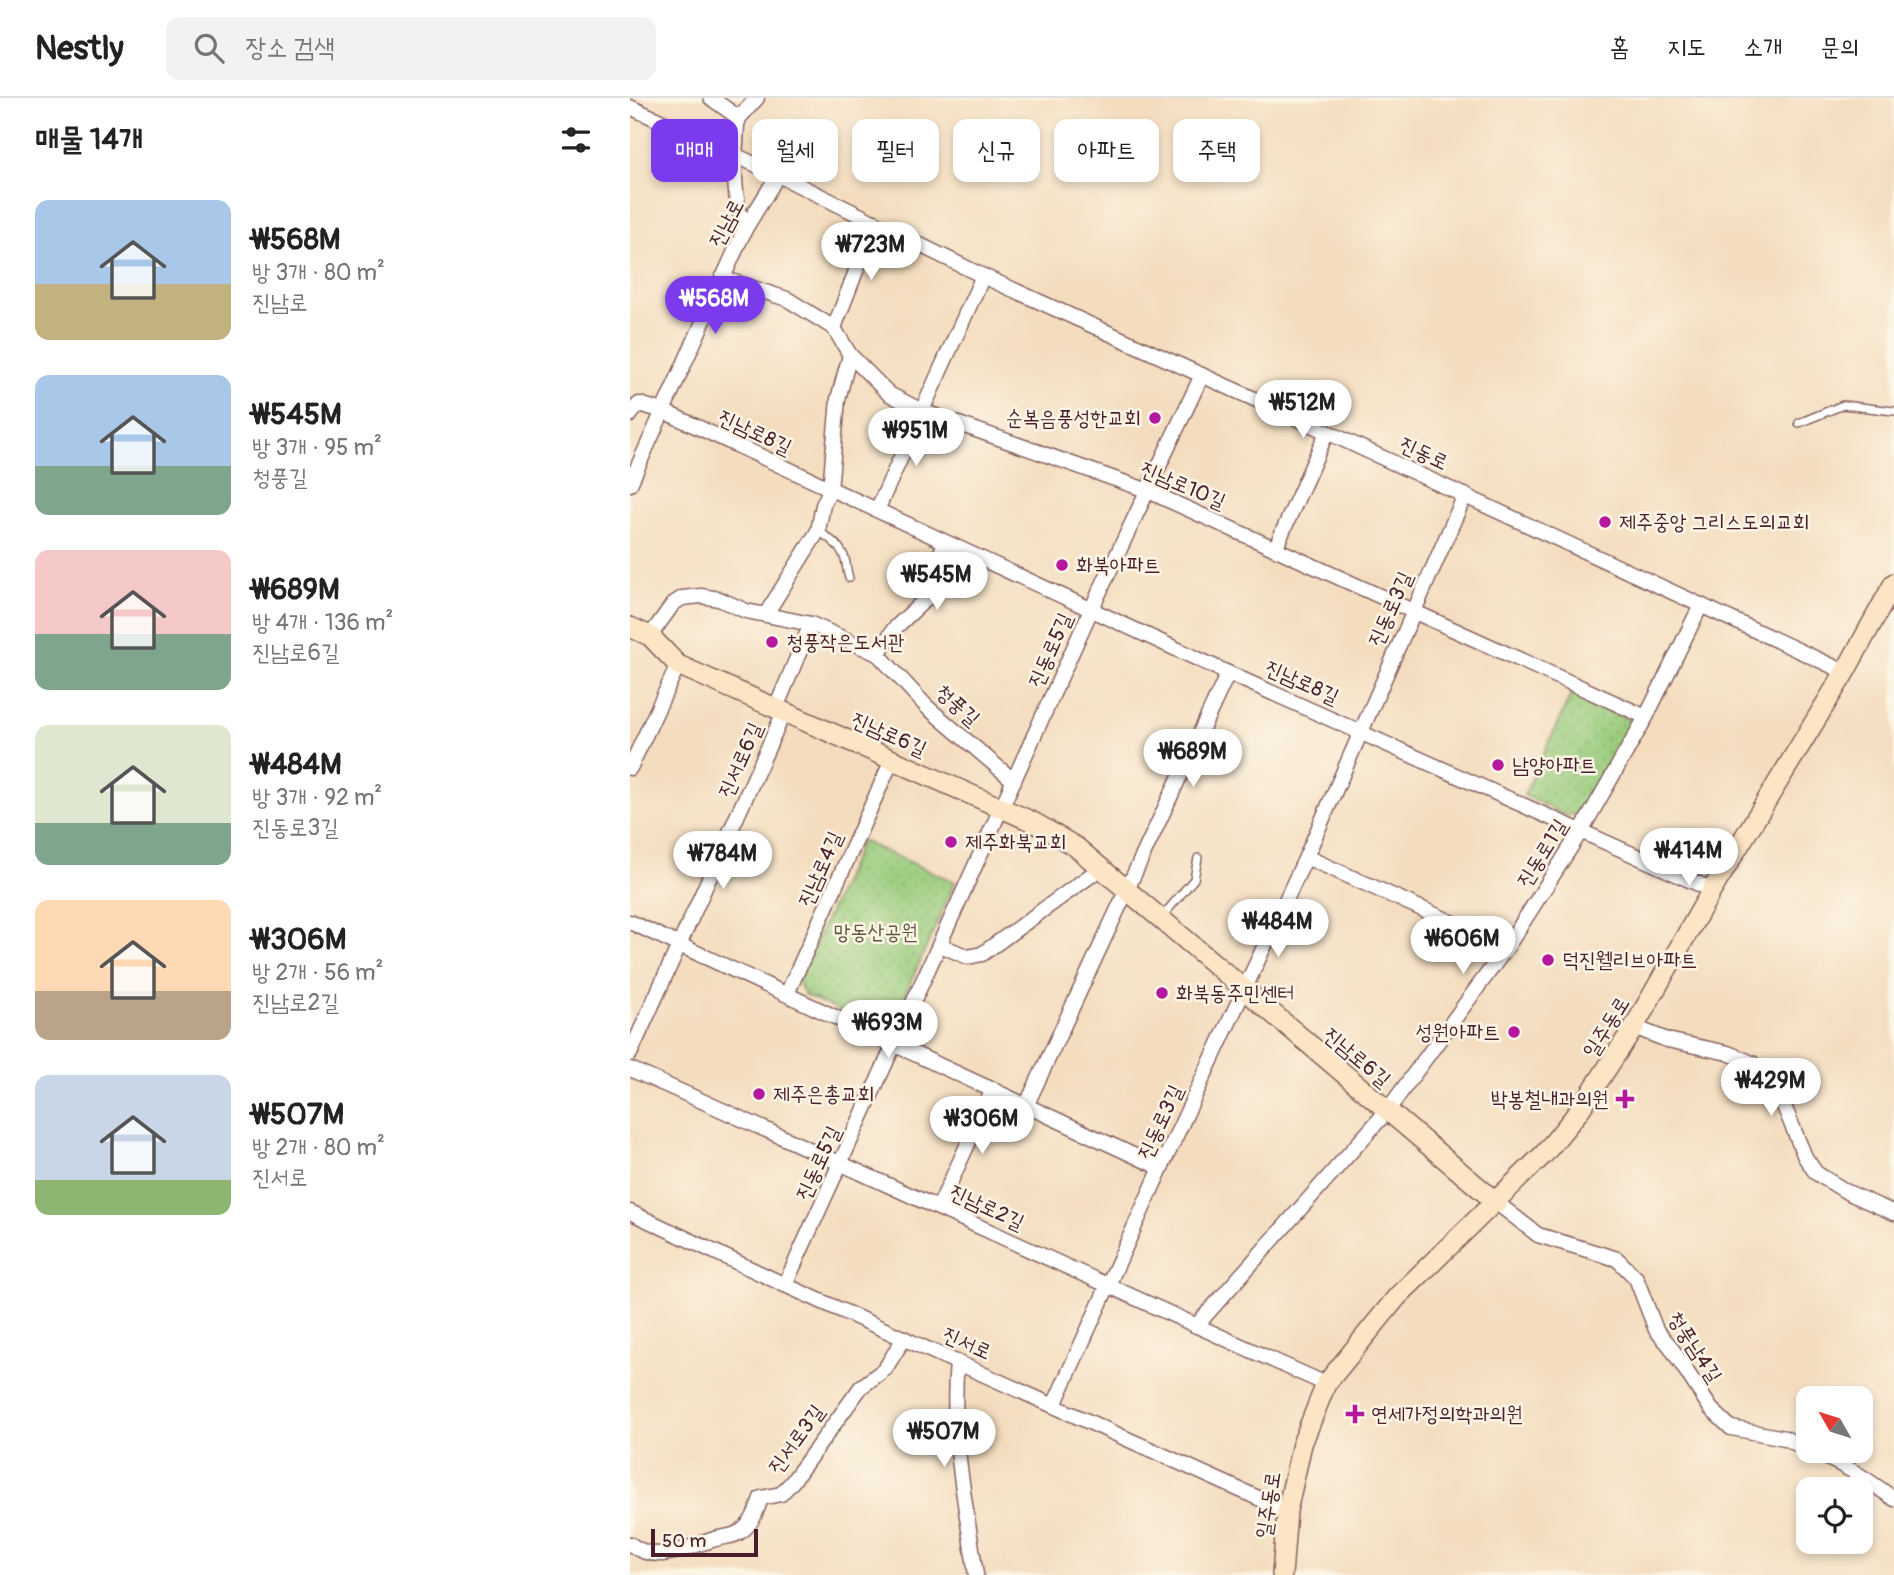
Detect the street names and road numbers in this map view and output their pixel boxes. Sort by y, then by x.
street label: 진남로 [703,195,750,252]
street label: 진남로8길 [714,404,796,461]
street label: 진동로 [1395,431,1452,476]
street label: 진남로10길 [1136,455,1230,516]
street label: 진동로3길 [1362,567,1419,651]
street label: 진동로5길 [1022,609,1079,692]
street label: 진남로8길 [1261,654,1343,711]
street label: 청풍길 [930,678,986,732]
street label: 진남로6길 [847,706,931,763]
street label: 진서로6길 [712,718,769,802]
street label: 진동로1길 [1511,814,1574,893]
street label: 진남로4길 [792,827,849,911]
street label: 일주동로 [1577,991,1636,1063]
street label: 진남로6길 [1317,1021,1396,1093]
street label: 진동로3길 [1131,1080,1189,1164]
street label: 진동로5길 [790,1122,847,1205]
street label: 진남로2길 [945,1178,1029,1236]
street label: 청풍남4길 [1662,1306,1728,1388]
street label: 진서로 [938,1321,995,1366]
street label: 진서로3길 [762,1399,831,1479]
street label: 일주동로 [1250,1470,1287,1541]

